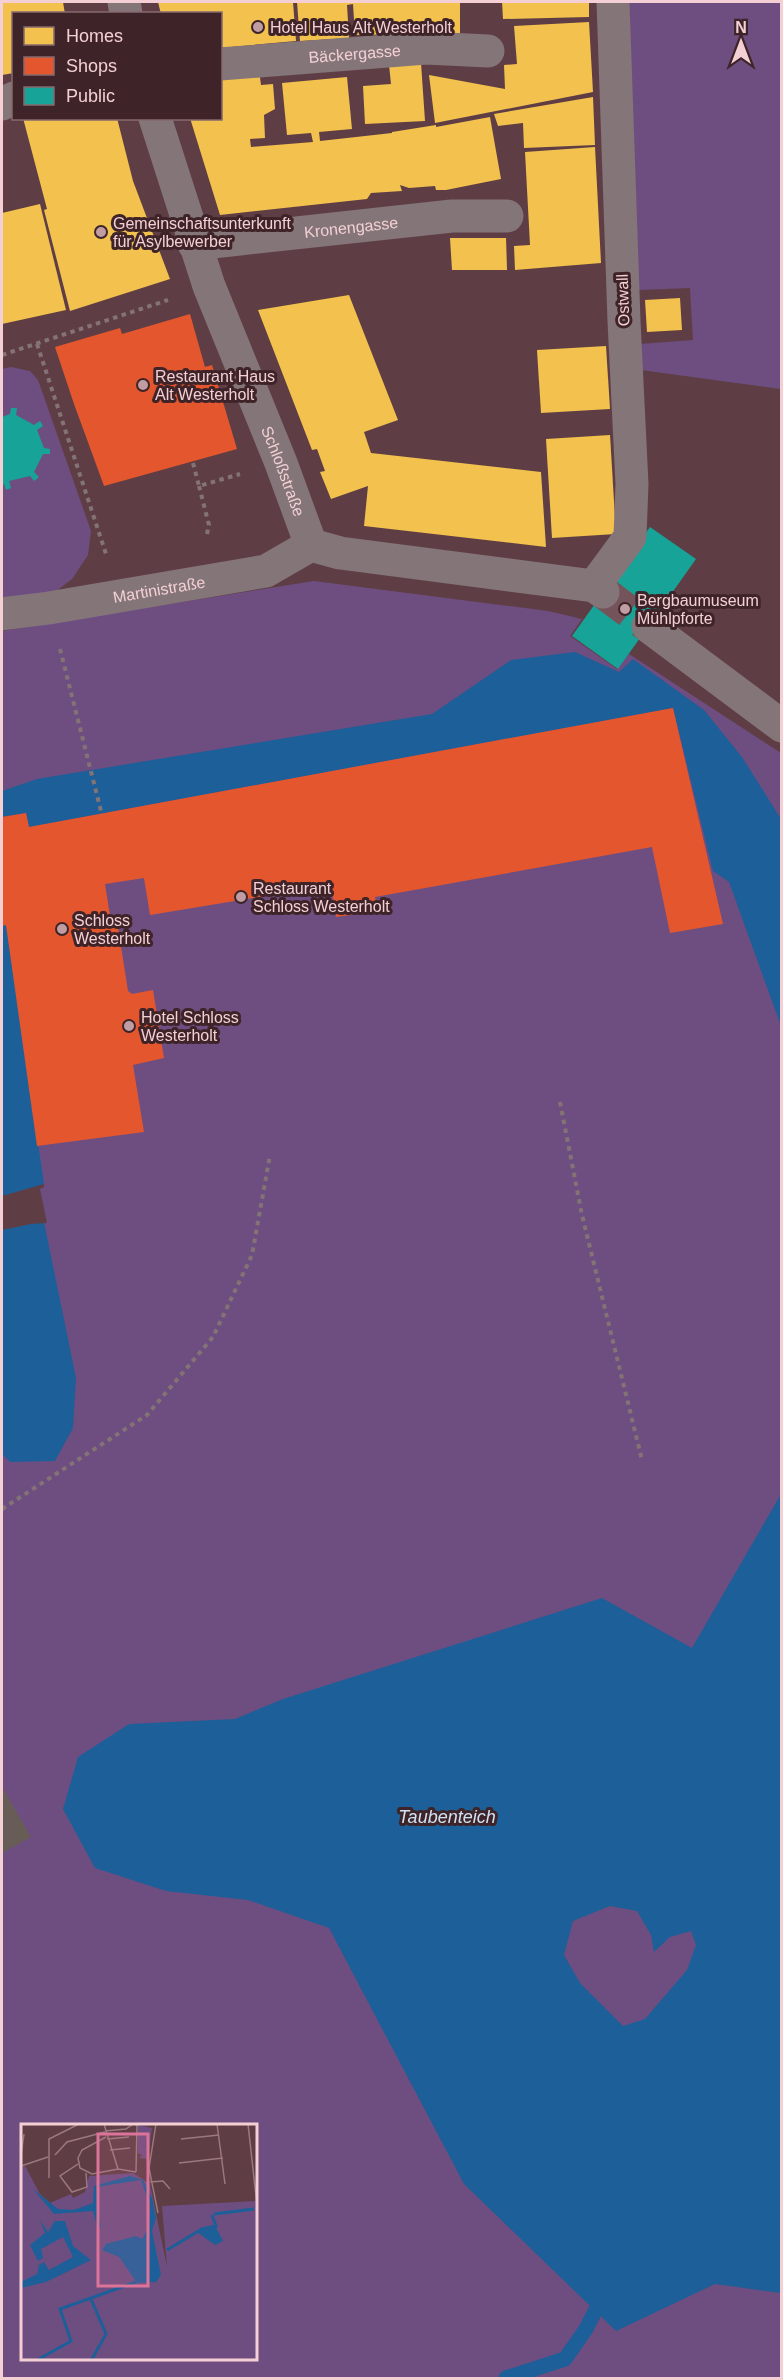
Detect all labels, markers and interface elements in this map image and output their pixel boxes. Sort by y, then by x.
legend [12,12,222,120]
north arrow [711,12,771,72]
place label: Hotel Haus Alt Westerholt [270,19,453,36]
text: N [735,19,747,36]
marker: Hotel Haus Alt Westerholt [251,20,265,34]
text: Homes [66,26,123,46]
street label: Bäckergasse [308,41,401,66]
text: Shops [66,56,117,76]
text: Public [66,86,115,106]
street label: Kronengasse [303,213,399,240]
place label: Gemeinschaftsunterkunft für Asylbewerber [113,215,291,250]
marker: Gemeinschaftsunterkunft für Asylbewerber [94,225,108,239]
street label: Ostwall [614,273,632,327]
place label: Restaurant Haus Alt Westerholt [155,368,275,403]
marker: Restaurant Haus Alt Westerholt [136,378,150,392]
street label: Schloßstraße [258,424,308,519]
street label: Martinistraße [112,573,207,605]
place label: Bergbaumuseum Mühlpforte [637,592,759,627]
marker: Bergbaumuseum Mühlpforte [618,602,632,616]
place label: Restaurant Schloss Westerholt [253,880,390,915]
marker: Restaurant Schloss Westerholt [234,890,248,904]
place label: Schloss Westerholt [74,912,151,947]
marker: Schloss Westerholt [55,922,69,936]
place label: Hotel Schloss Westerholt [141,1009,239,1044]
marker: Hotel Schloss Westerholt [122,1019,136,1033]
water label: Taubenteich [398,1807,496,1827]
inset map [21,2124,256,2359]

